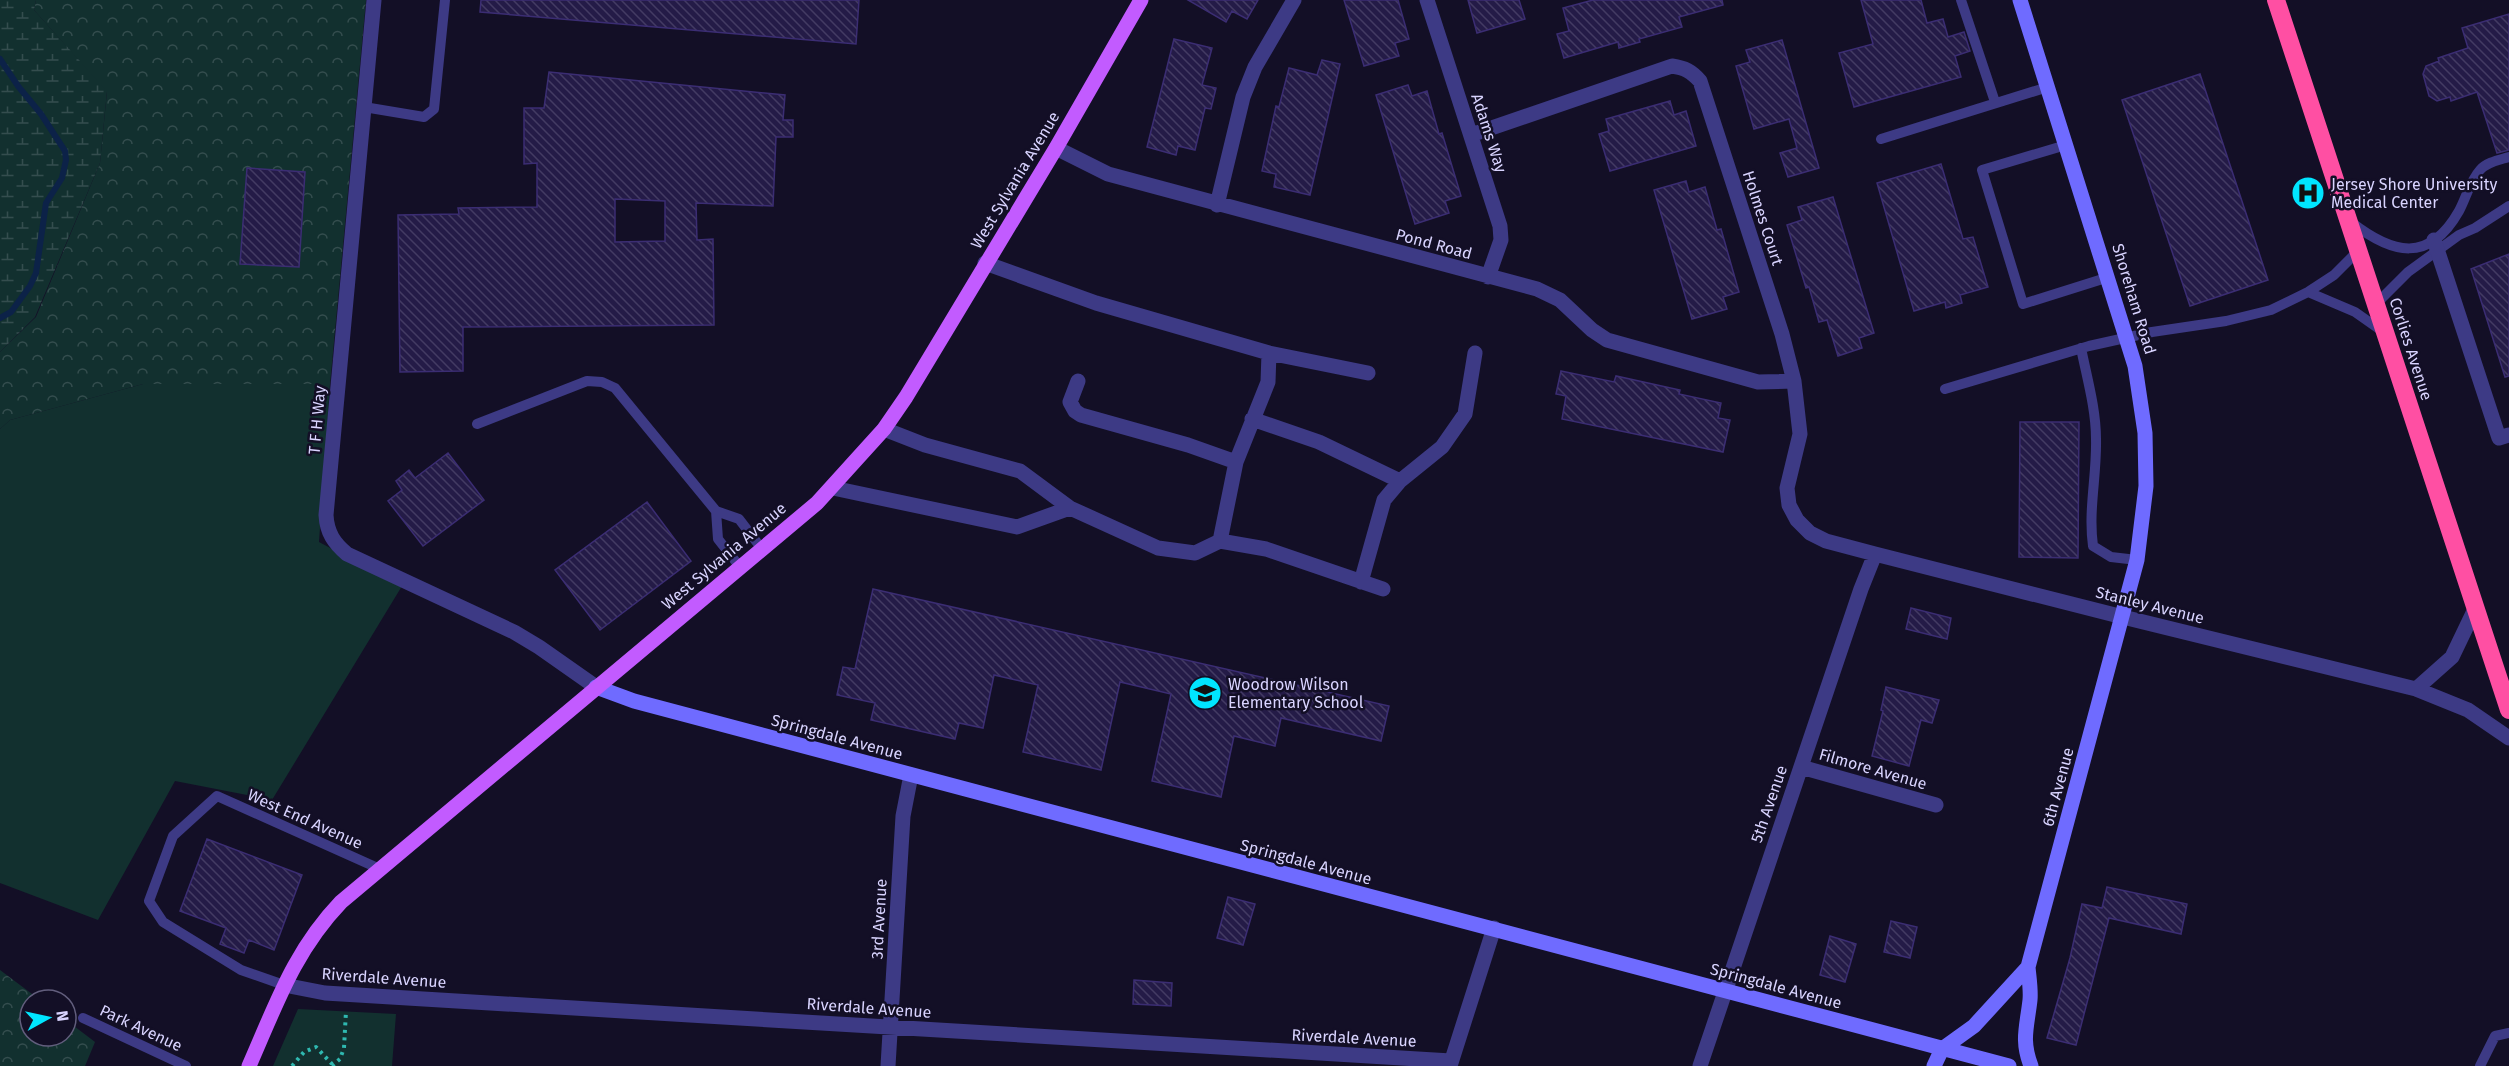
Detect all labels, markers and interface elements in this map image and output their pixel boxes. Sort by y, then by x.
street label: Adams Way [1467,91,1511,175]
street label: West Sylvania Avenue [967,108,1063,252]
street label: Holmes Court [1739,168,1787,268]
hospital icon: Jersey Shore University Medical Center [2290,175,2326,211]
place label: Jersey Shore University Medical Center [2331,175,2497,212]
street label: Pond Road [1394,225,1474,263]
street label: Shoreham Road [2108,241,2160,357]
street label: Corlies Avenue [2385,295,2437,403]
street label: T F H Way [305,385,329,455]
street label: West Sylvania Avenue [658,498,790,614]
street label: Stanley Avenue [2094,582,2206,628]
school or university icon: Woodrow Wilson Elementary School [1187,675,1223,711]
place label: Woodrow Wilson Elementary School [1228,675,1364,712]
street label: Springdale Avenue [769,710,905,764]
street label: Filmore Avenue [1817,745,1929,793]
street label: 6th Avenue [2038,745,2078,829]
street label: 5th Avenue [1747,763,1791,845]
street label: West End Avenue [245,785,365,853]
street label: Springdale Avenue [1238,835,1374,889]
street label: 3rd Avenue [867,878,891,960]
street label: Springdale Avenue [1708,959,1844,1013]
street label: Riverdale Avenue [321,964,447,992]
north arrow [18,988,78,1048]
street label: Riverdale Avenue [806,994,932,1022]
street label: Park Avenue [97,1001,185,1055]
text: N [52,1009,73,1023]
street label: Riverdale Avenue [1291,1025,1417,1051]

